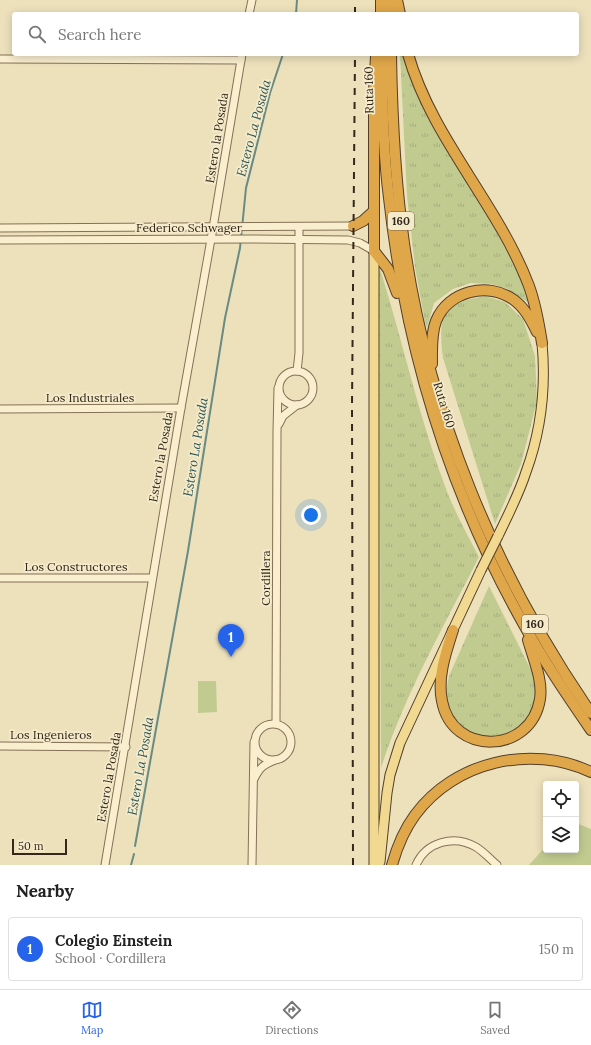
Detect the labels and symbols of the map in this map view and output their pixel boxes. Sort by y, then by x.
street label: Ruta 160 [361,66,376,114]
water label: Estero La Posada [232,77,275,179]
street label: Estero la Posada [202,92,231,184]
road number: 160 [388,212,414,230]
street label: Federico Schwager [136,220,243,235]
street label: Ruta 160 [430,380,459,430]
street label: Los Industriales [46,390,135,405]
water label: Estero La Posada [179,396,212,498]
street label: Estero la Posada [145,411,176,503]
your location [301,505,321,525]
street label: Cordillera [258,550,273,606]
street label: Los Constructores [24,559,128,574]
road number: 160 [522,615,548,633]
pin: 1 [218,624,244,657]
water label: Estero La Posada [123,715,158,817]
street label: Los Ingenieros [10,727,92,742]
street label: Estero la Posada [93,731,124,823]
scale bar [12,837,67,856]

